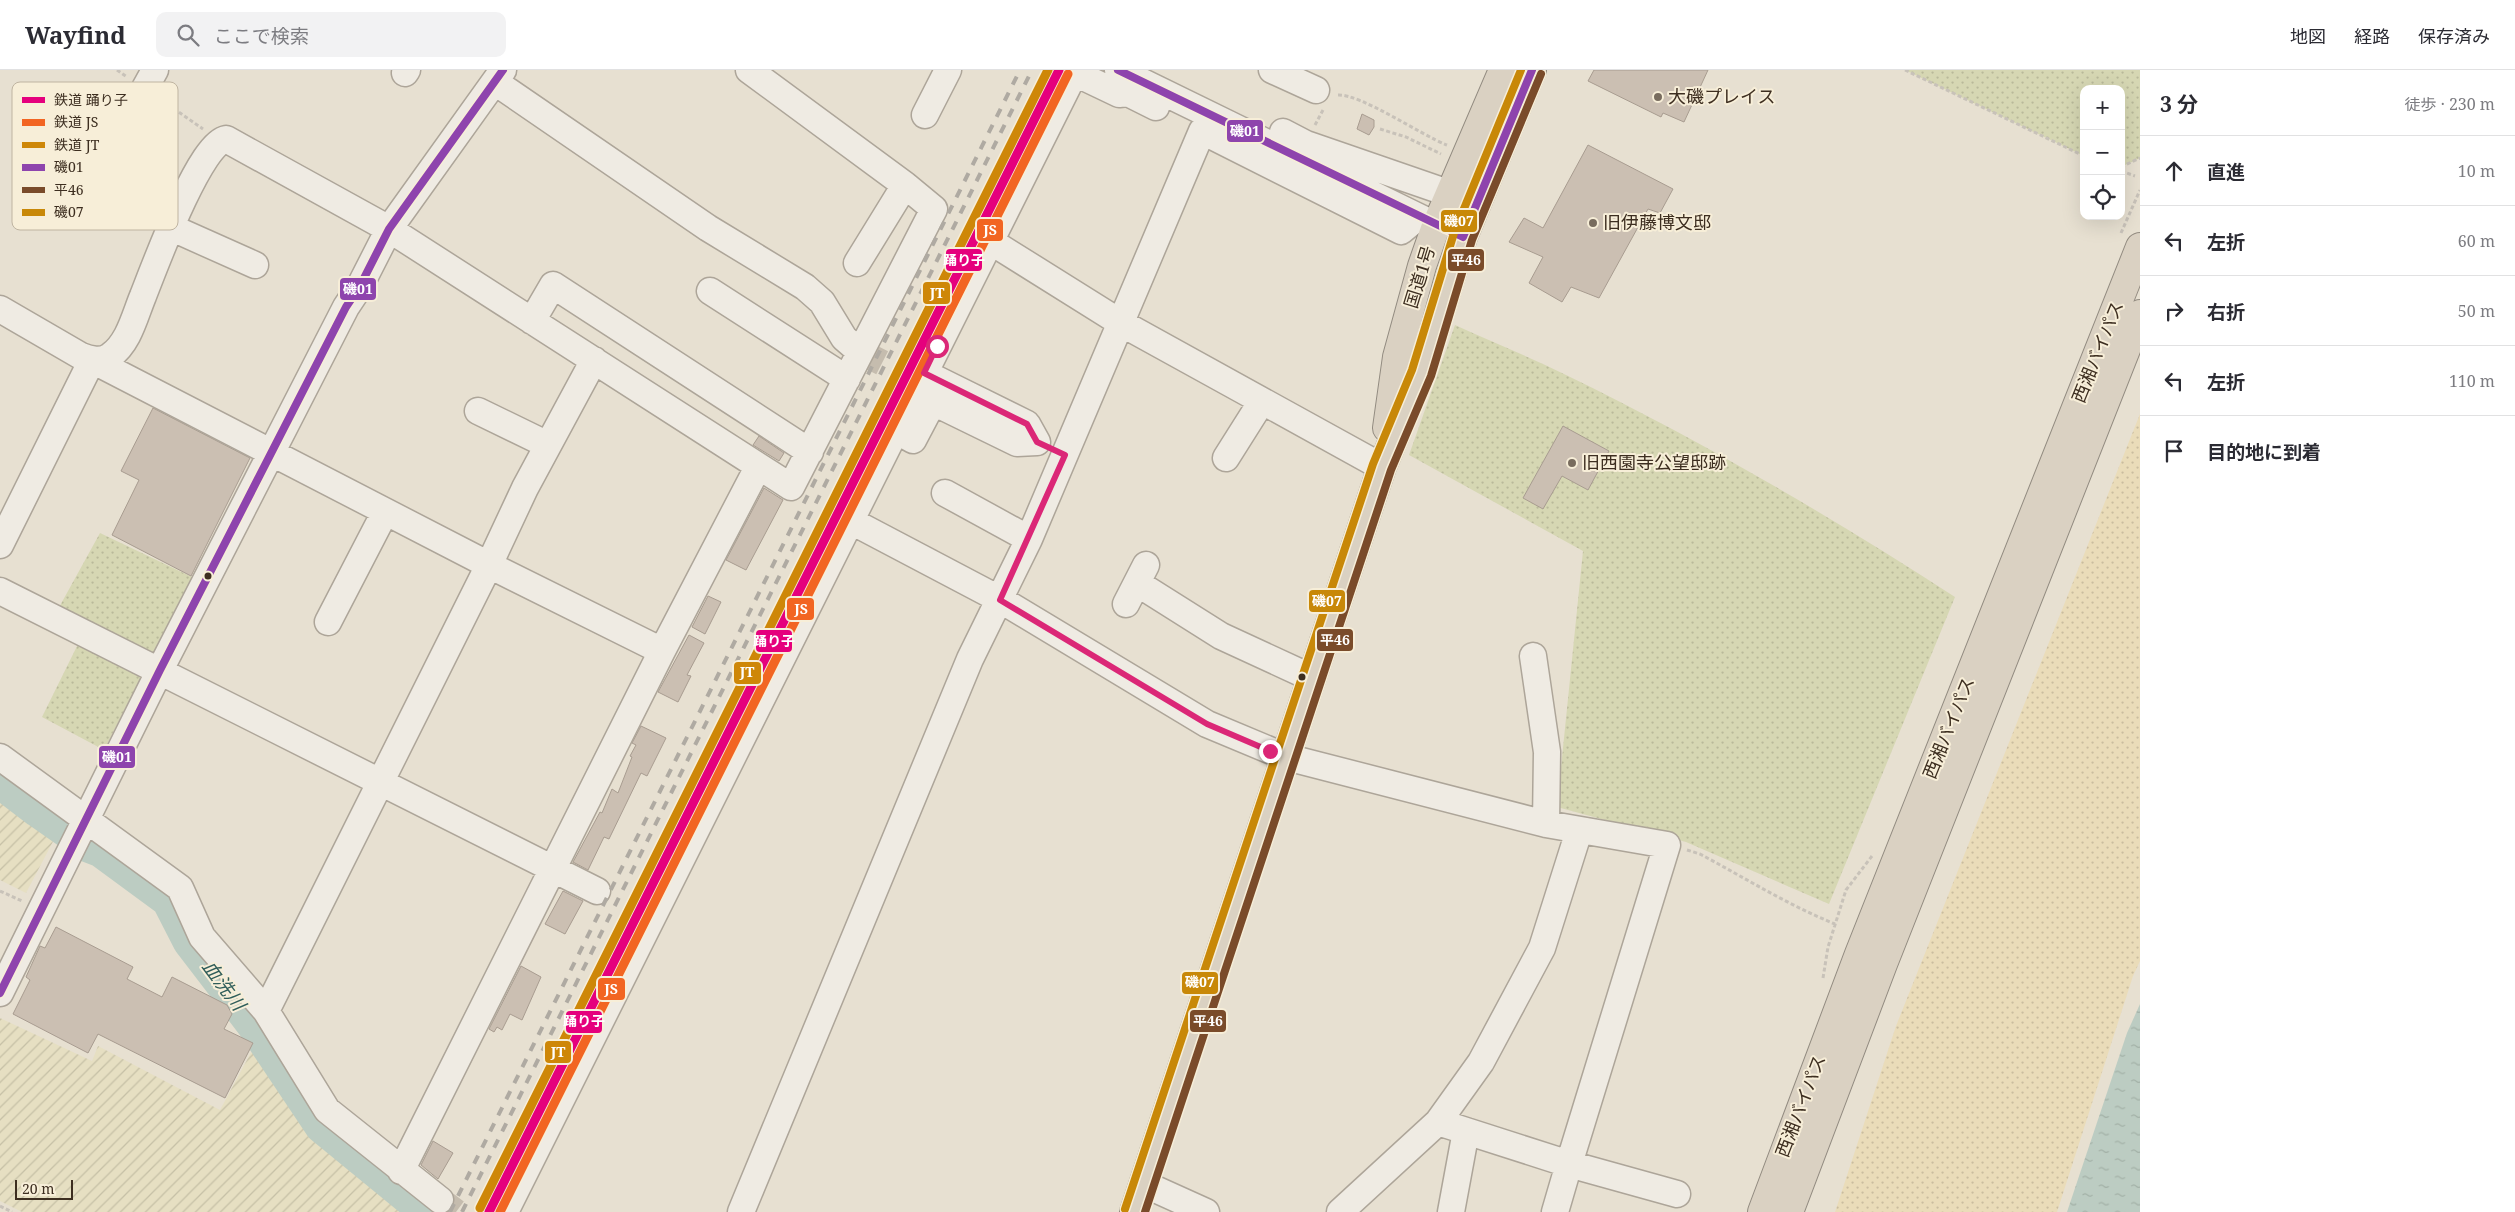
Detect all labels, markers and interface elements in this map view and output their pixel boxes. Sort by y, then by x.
search box [156,12,506,57]
text: Wayfind [25,18,126,51]
icon: search [174,21,202,49]
text: ここで検索 [214,23,309,49]
text: 地図 [2290,24,2326,48]
text: 経路 [2354,24,2390,48]
text: 保存済み [2418,24,2490,48]
legend [12,82,178,230]
place label: 大磯プレイス [1668,84,1775,108]
map controls [2080,85,2125,220]
button: + [2080,85,2125,130]
text: 鉄道 踊り子 [54,90,128,109]
text: 3 分 [2160,90,2198,118]
marker: 大磯プレイス [1652,91,1664,103]
text: 徒歩 · 230 m [2405,93,2495,115]
text: 鉄道 JS [54,112,98,131]
line badge: 磯01 [1226,119,1264,143]
text: 磯01 [1229,121,1260,140]
button: − [2080,130,2125,175]
text: 鉄道 JT [54,135,100,154]
text: 磯01 [54,157,84,176]
icon: ahead [2160,157,2188,185]
text: 直進 [2207,159,2245,185]
text: 10 m [2458,160,2495,182]
button: locate [2080,175,2125,220]
text: 平46 [54,180,84,199]
text: 磯07 [54,202,84,221]
line badge: 磯07 [1440,209,1478,233]
place label: 旧伊藤博文邸 [1603,210,1711,234]
text: 磯07 [1443,211,1474,230]
marker: 旧伊藤博文邸 [1587,217,1599,229]
line badge: JS [976,218,1004,242]
text: JS [982,220,997,239]
icon: left [2160,227,2188,255]
text: 左折 [2207,229,2245,255]
text: 60 m [2458,230,2495,252]
street label: 国道1号 [1398,243,1440,311]
line badge: 踊り子 [945,248,983,272]
line badge: 平46 [1447,248,1485,272]
text: 踊り子 [943,250,985,269]
text: 平46 [1451,250,1481,269]
line badge: 磯01 [339,277,377,301]
text: 磯01 [342,279,373,298]
line badge: JT [922,281,951,305]
text: JT [929,283,944,302]
street label: 西湘バイパス [2066,297,2128,406]
icon: right [2160,297,2188,325]
text: 右折 [2207,299,2245,325]
text: 50 m [2458,300,2495,322]
route start [926,335,949,358]
icon: left [2160,367,2188,395]
text: 左折 [2207,369,2245,395]
text: 110 m [2449,370,2495,392]
icon: arrive [2160,437,2188,465]
text: 目的地に到着 [2207,439,2321,465]
place label: 旧西園寺公望邸跡 [1582,450,1726,474]
marker: 旧西園寺公望邸跡 [1566,457,1578,469]
unlabelled marker [203,571,213,581]
line badge: 磯07 [1308,589,1346,613]
text: 磯07 [1311,591,1342,610]
line badge: JS [786,597,815,621]
text: JS [793,599,808,618]
line badge: 平46 [1316,628,1354,652]
line badge: 踊り子 [755,629,793,653]
text: 平46 [1320,630,1350,649]
text: 踊り子 [753,631,795,650]
line badge: JT [733,661,762,685]
text: JT [739,662,754,681]
unlabelled marker [1297,672,1307,682]
street label: 西湘バイパス [1917,673,1979,782]
route end [1259,740,1282,763]
line badge: 磯01 [98,745,136,769]
text: 磯01 [101,747,132,766]
water label: 血洗川 [196,954,253,1017]
line badge: 磯07 [1181,971,1219,995]
text: 磯07 [1184,972,1215,991]
line badge: JS [597,977,626,1001]
text: JS [603,979,618,998]
line badge: 平46 [1189,1009,1227,1033]
line badge: 踊り子 [565,1010,603,1034]
text: 踊り子 [563,1011,605,1030]
text: 平46 [1193,1011,1223,1030]
line badge: JT [544,1040,572,1064]
text: JT [550,1042,565,1061]
street label: 西湘バイパス [1770,1051,1831,1160]
scale bar [15,1177,72,1200]
text: 20 m [22,1179,55,1198]

